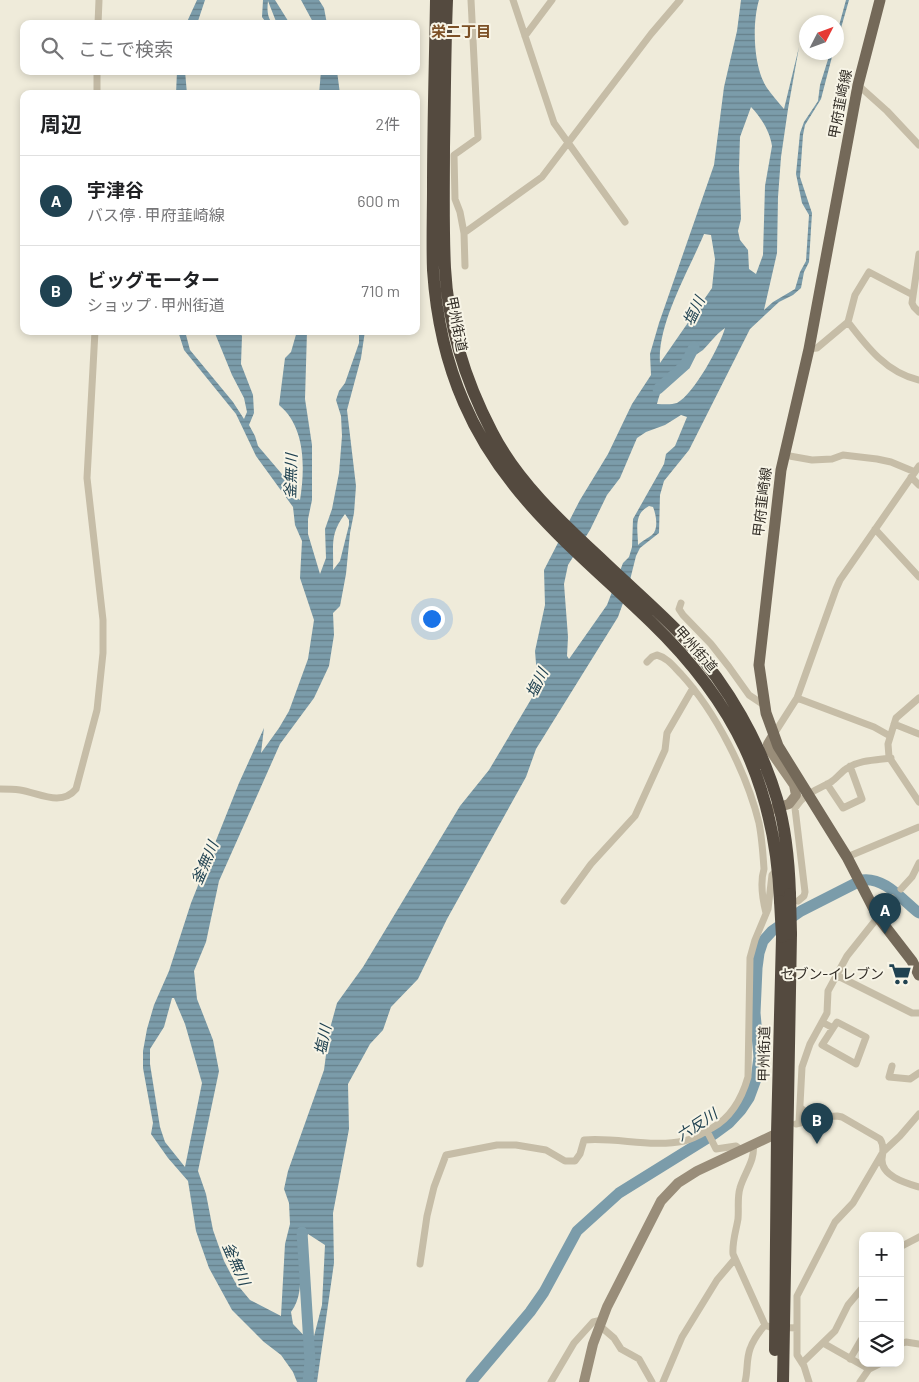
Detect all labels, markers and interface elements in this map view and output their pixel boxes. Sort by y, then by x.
north arrow [799,15,844,60]
search box [20,20,420,75]
district label: 栄二丁目 [431,22,491,40]
icon: search [38,34,66,62]
text: ここで検索 [78,37,173,60]
street label: 甲府韮崎線 [824,68,855,140]
text: 周辺 [40,111,82,136]
text: 2件 [375,114,400,133]
text: 宇津谷 [87,178,144,201]
text: A [51,191,61,210]
text: 600 m [357,191,400,210]
text: バス停 · 甲府韮崎線 [87,205,225,224]
text: ビッグモーター [87,268,220,291]
text: B [51,281,61,300]
text: 710 m [361,281,400,300]
water label: 塩川 [678,291,709,328]
text: ショップ · 甲州街道 [87,295,225,314]
street label: 甲州街道 [444,295,471,353]
water label: 釜無川 [280,451,300,499]
street label: 甲府韮崎線 [749,466,774,538]
your location [419,606,445,632]
street label: 甲州街道 [672,622,721,675]
water label: 塩川 [521,663,552,700]
water label: 釜無川 [187,837,222,887]
pin: A [869,893,901,934]
supermarket icon: セブン-イレブン [887,961,913,987]
place label: セブン-イレブン [780,965,884,982]
water label: 塩川 [310,1021,334,1056]
street label: 甲州街道 [755,1026,772,1082]
water label: 六反川 [673,1103,722,1144]
pin: B [801,1103,833,1144]
map controls [859,1232,904,1367]
button: + [859,1232,904,1277]
water label: 釜無川 [220,1239,255,1290]
button: − [859,1277,904,1322]
button: layers [859,1322,904,1367]

